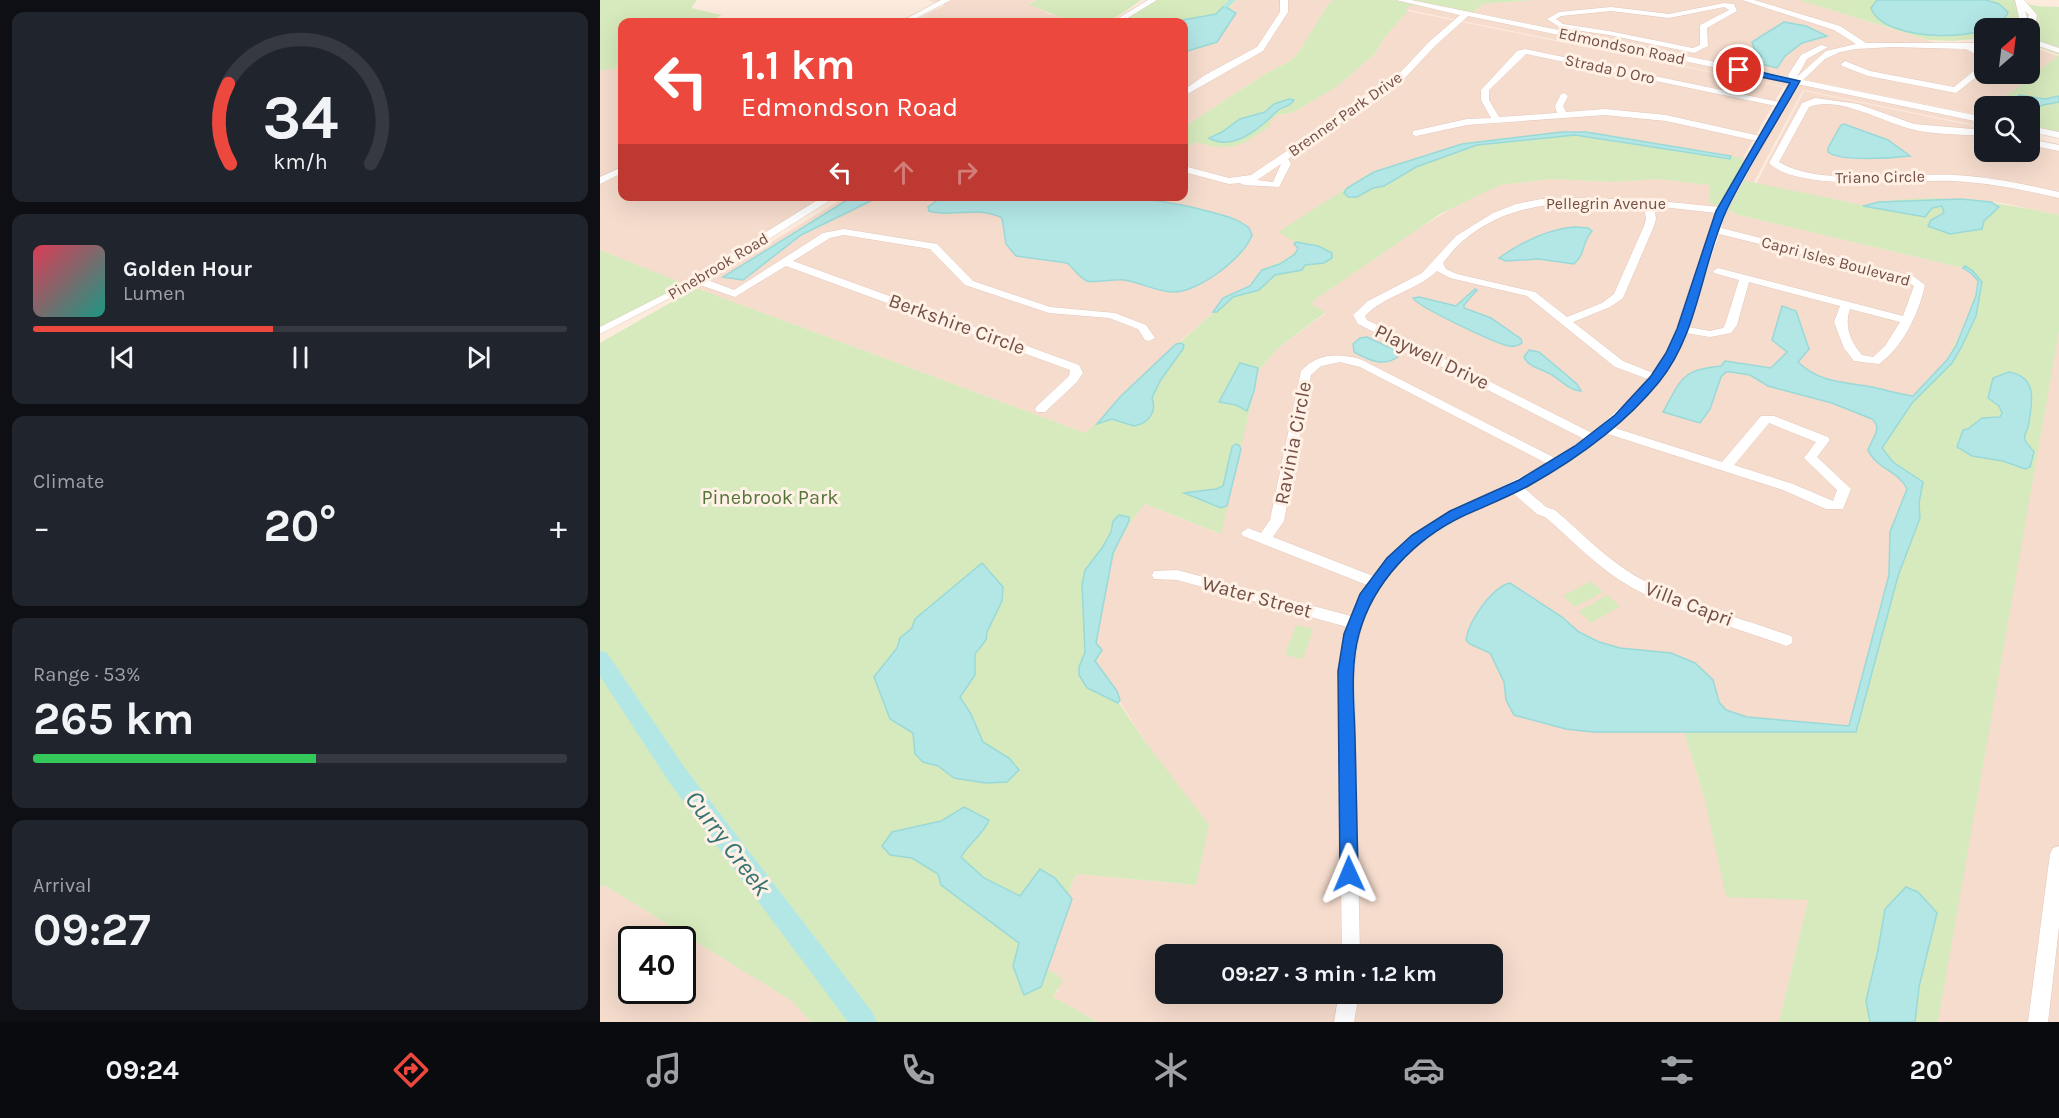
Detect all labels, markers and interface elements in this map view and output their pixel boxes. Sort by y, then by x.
north arrow [1974,18,2040,84]
map controls [1974,18,2040,162]
street label: Edmondson Road [1557,23,1687,69]
text: 1.1 km [741,40,855,90]
icon: left [642,42,720,120]
pin [1713,44,1764,95]
street label: Strada D Oro [1563,50,1657,88]
icon: arrive [1722,53,1755,86]
street label: Brenner Park Drive [1284,68,1406,160]
text: 34 [262,81,338,154]
text: Edmondson Road [741,91,958,123]
button: search [1974,96,2040,162]
text: km/h [273,149,327,174]
icon: left [824,156,857,189]
icon: ahead [887,156,920,189]
icon: right [950,156,983,189]
street label: Triano Circle [1835,167,1925,187]
street label: Pellegrin Avenue [1546,194,1666,213]
street label: Pinebrook Road [664,229,772,303]
street label: Capri Isles Boulevard [1760,232,1912,290]
text: Golden Hour [123,256,252,282]
text: Lumen [123,282,186,305]
street label: Berkshire Circle [886,289,1028,359]
street label: Playwell Drive [1371,319,1493,395]
icon: previous [106,341,139,374]
icon: pause [284,341,317,374]
icon: next [462,341,495,374]
street label: Ravinia Circle [1270,380,1316,506]
text: Climate [33,470,104,493]
park label: Pinebrook Park [702,486,838,509]
text: 20° [263,500,337,552]
text: − [33,508,50,546]
text: + [550,508,567,546]
street label: Water Street [1199,571,1315,623]
street label: Villa Capri [1642,577,1736,631]
text: Range · 53% [33,663,141,686]
text: 265 km [33,693,194,745]
water label: Curry Creek [678,784,778,902]
position arrow [1317,842,1381,906]
text: Arrival [33,874,92,897]
text: 09:27 [33,904,151,956]
speed limit sign: 40 [618,926,696,1004]
text: 09:27 · 3 min · 1.2 km [1221,961,1437,987]
icon: directions [390,1049,432,1091]
icon: music [643,1049,685,1091]
icon: phone [897,1049,939,1091]
icon: climate [1150,1049,1192,1091]
icon: car [1403,1049,1445,1091]
icon: filters [1656,1049,1698,1091]
text: 09:24 [106,1054,179,1086]
text: 20° [1909,1054,1953,1086]

